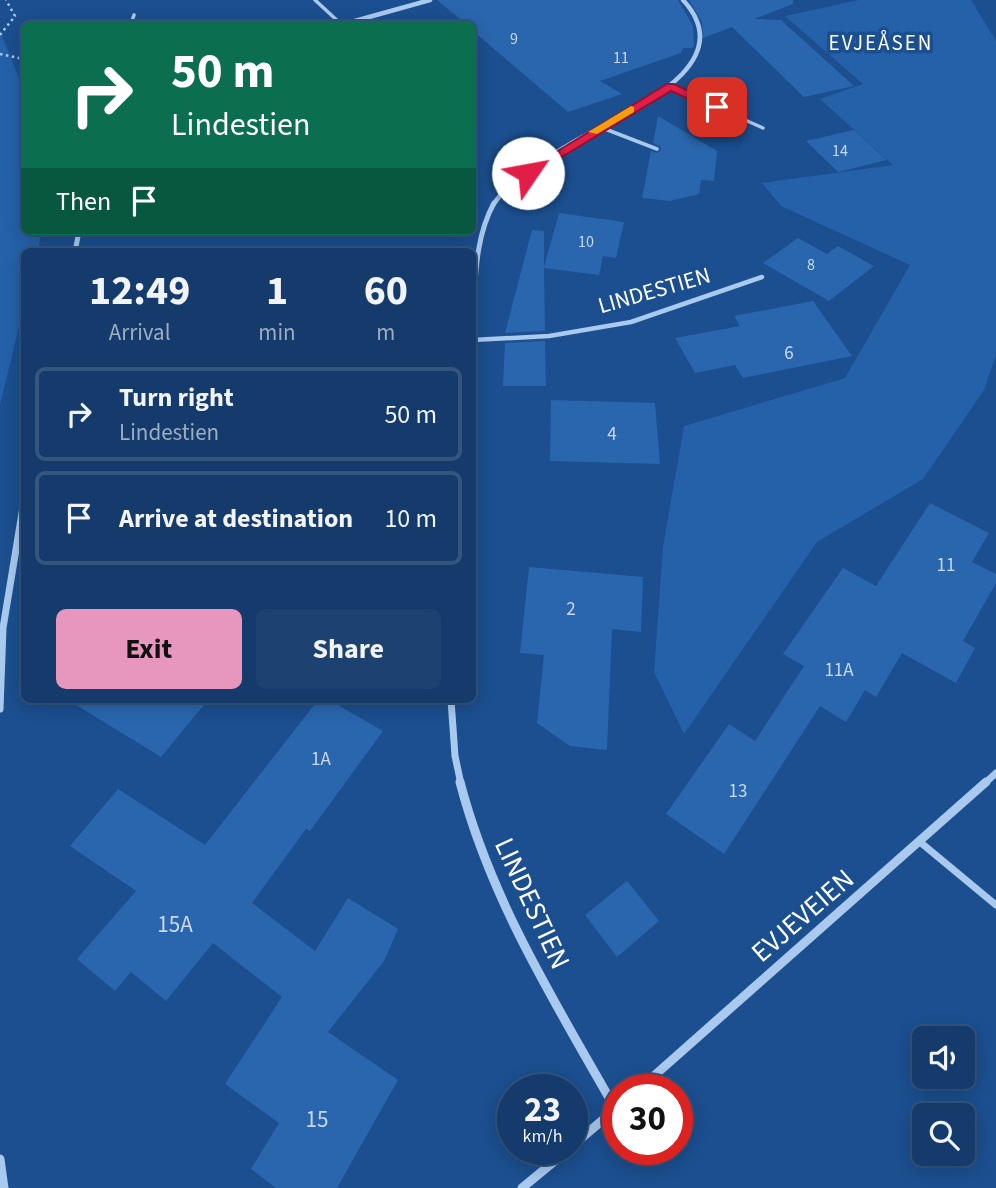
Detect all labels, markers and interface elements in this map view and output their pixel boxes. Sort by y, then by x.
house number: 9 [510,28,518,50]
district label: EVJEÅSEN [829,28,933,58]
text: 50 m [171,37,275,107]
house number: 11 [613,47,629,69]
icon: right [56,49,147,140]
pin [687,77,747,137]
icon: arrive [698,88,736,126]
text: Lindestien [171,102,310,148]
position arrow [491,136,565,210]
house number: 14 [832,140,848,162]
icon: arrive [125,182,163,220]
text: Then [56,183,111,220]
house number: 10 [578,231,594,253]
house number: 8 [807,254,815,276]
street label: LINDESTIEN [594,259,714,322]
text: 12:49 [89,261,190,321]
text: 1 [266,261,288,321]
text: 60 [364,261,408,321]
text: Arrival [109,316,171,349]
text: min [258,316,296,349]
text: m [376,316,395,349]
house number: 6 [784,340,794,367]
text: Turn right [119,379,234,416]
icon: right [60,395,98,433]
text: 50 m [384,396,437,433]
text: Lindestien [119,416,219,449]
house number: 4 [607,421,617,448]
icon: arrive [60,499,98,537]
text: Arrive at destination [119,500,353,537]
text: 10 m [384,500,437,537]
house number: 11 [937,552,955,579]
house number: 2 [566,596,576,623]
button: Exit [56,609,242,689]
button: Share [256,609,441,689]
house number: 11A [824,657,854,684]
house number: 1A [311,746,332,773]
house number: 13 [729,778,747,805]
street label: LINDESTIEN [484,831,580,976]
street label: EVJEVEIEN [742,860,863,972]
house number: 15A [157,908,193,941]
map controls [912,1026,975,1166]
button: sound [912,1026,975,1089]
speed limit sign: 30 [602,1074,693,1165]
text: 23 [524,1085,561,1135]
house number: 15 [306,1103,328,1136]
button: search [912,1103,975,1166]
text: km/h [523,1124,562,1149]

